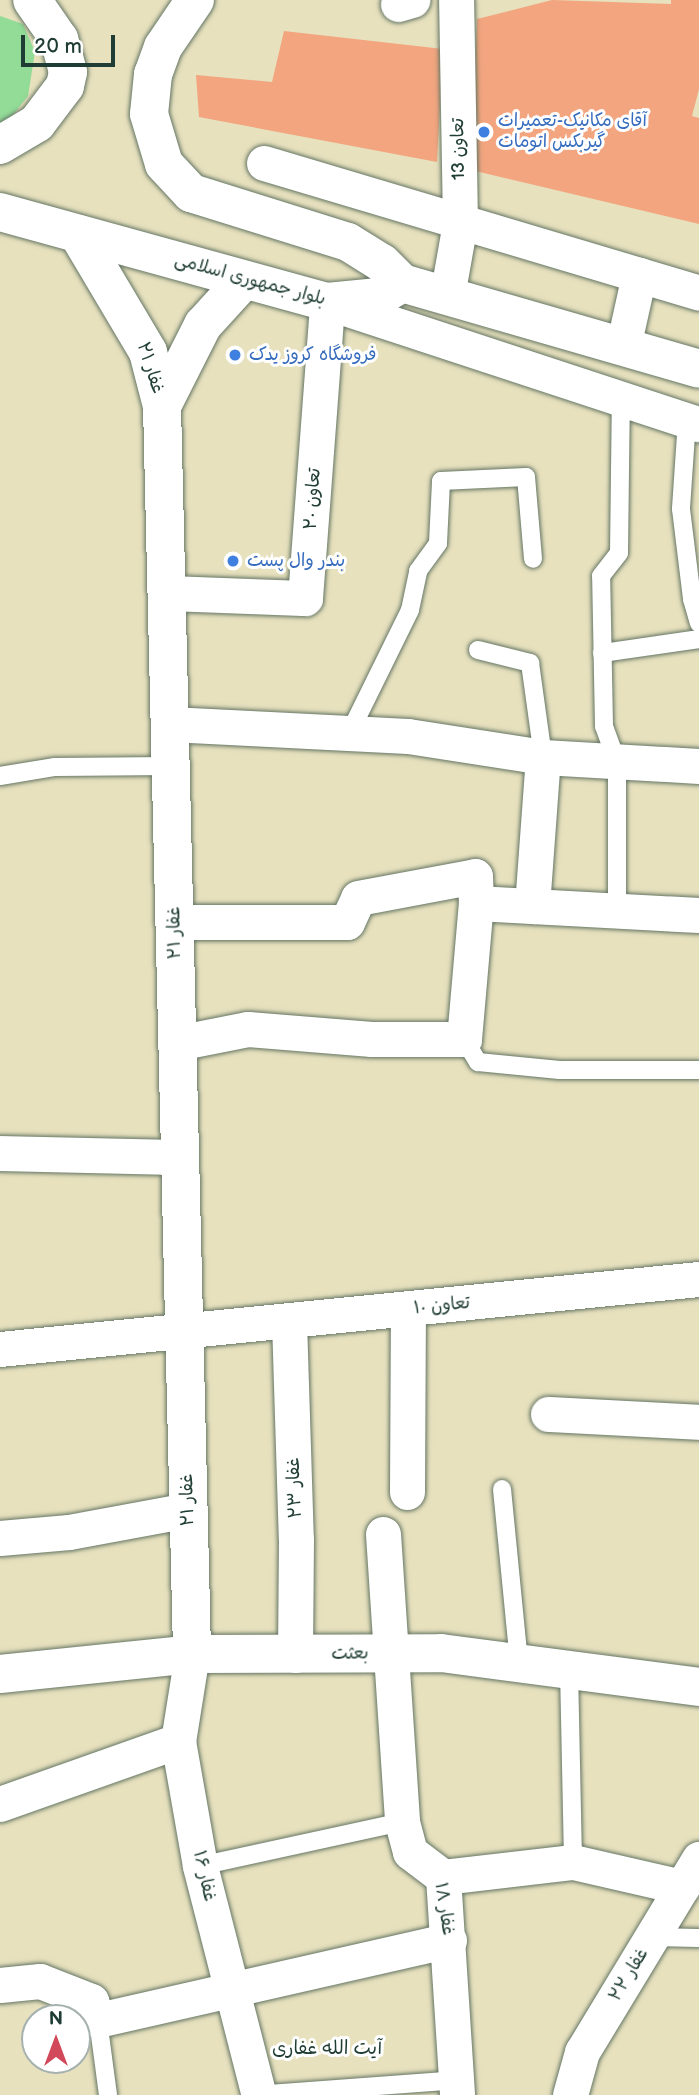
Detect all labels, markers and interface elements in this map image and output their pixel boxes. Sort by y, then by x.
scale bar [24,21,119,65]
text: 20 m [34,34,82,59]
place label: آقای مکانیک-تعمیرات گیربکس اتومات [498,111,647,154]
street label: تعاون 13 [448,118,470,180]
marker: آقای مکانیک-تعمیرات گیربکس اتومات [476,124,492,140]
street label: بلوار جمهوری اسلامی [172,249,328,311]
street label: غفار ۲۱ [132,340,168,396]
place label: فروشگاه کروز یدک [249,344,377,366]
marker: فروشگاه کروز یدک [227,347,243,363]
street label: تعاون ۲۰ [300,467,326,531]
place label: بندر وال پست [247,550,345,572]
marker: بندر وال پست [225,553,241,569]
street label: غفار ۲۱ [164,906,186,960]
street label: تعاون ۱۰ [413,1292,471,1320]
street label: غفار ۲۳ [283,1457,307,1519]
street label: غفار ۲۱ [177,1473,199,1527]
street label: بعثت [331,1643,369,1665]
street label: غفار ۱۶ [188,1848,220,1904]
street label: غفار ۱۸ [429,1881,459,1937]
street label: غفار ۲۲ [605,1944,653,2006]
north arrow [21,2004,91,2074]
text: N [49,2008,63,2031]
district label: آیت الله غفاری [272,2038,382,2060]

